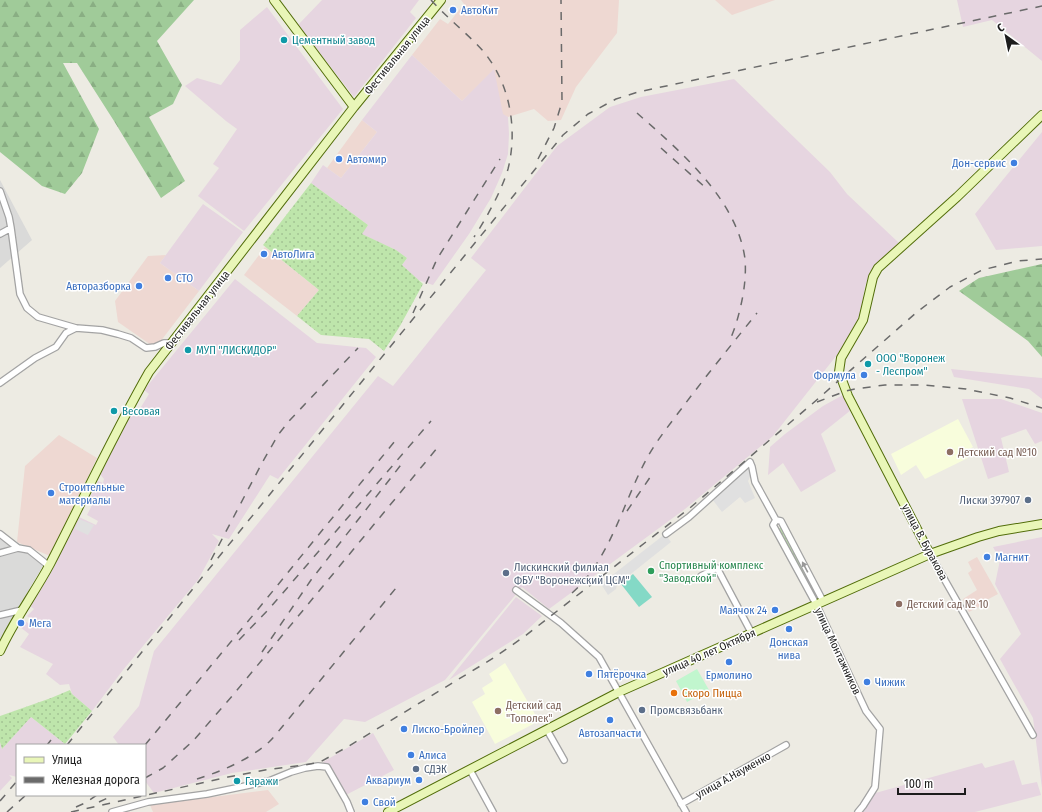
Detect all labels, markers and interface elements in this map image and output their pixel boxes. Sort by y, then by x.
place label: АвтоКит [461,4,499,17]
marker: АвтоКит [448,5,458,15]
street label: Фестивальная улица [362,14,433,97]
north arrow [986,16,1026,56]
text: С [995,21,1007,35]
place label: Цементный завод [292,34,376,47]
marker: Цементный завод [279,35,289,45]
place label: Автомир [347,153,387,166]
marker: Автомир [334,154,344,164]
place label: Дон-сервис [951,157,1006,170]
marker: Дон-сервис [1009,158,1019,168]
place label: АвтоЛига [272,248,315,261]
marker: АвтоЛига [259,249,269,259]
street label: Фестивальная улица [162,268,232,353]
place label: СТО [176,272,193,285]
marker: СТО [163,273,173,283]
place label: Авторазборка [66,280,131,293]
marker: Авторазборка [134,281,144,291]
place label: МУП "ЛИСКИДОР" [196,344,276,357]
marker: МУП "ЛИСКИДОР" [183,345,193,355]
place label: ООО "Воронеж - Леспром" [876,352,945,378]
marker: ООО "Воронеж - Леспром" [863,359,873,369]
place label: Формула [814,369,856,382]
marker: Формула [859,370,869,380]
place label: Весовая [122,405,160,418]
marker: Весовая [109,406,119,416]
place label: Детский сад №10 [957,446,1037,459]
marker: Детский сад №10 [945,447,955,457]
place label: Строительные материалы [59,481,125,507]
marker: Строительные материалы [46,488,56,498]
place label: Лиски 397907 [960,494,1021,507]
marker: Лиски 397907 [1023,495,1033,505]
street label: улица В. Буракова [899,502,950,583]
place label: Магнит [995,551,1029,564]
marker: Магнит [982,552,992,562]
place label: Спортивный комплекс "Заводской" [659,559,764,585]
place label: Лискинский филиал ФБУ "Воронежский ЦСМ" [514,561,630,587]
one-way arrow [801,561,808,572]
marker: Спортивный комплекс "Заводской" [646,566,656,576]
marker: Лискинский филиал ФБУ "Воронежский ЦСМ" [501,568,511,578]
place label: Детский сад № 10 [906,598,989,611]
marker: Детский сад № 10 [894,599,904,609]
place label: Маячок 24 [719,604,768,617]
marker: Маячок 24 [770,605,780,615]
street label: улица Монтажников [812,606,863,697]
place label: Мега [29,617,52,630]
marker: Мега [16,618,26,628]
marker: Донская нива [784,624,794,634]
street label: улица 40 лет Октября [661,626,758,679]
place label: Донская нива [769,636,808,662]
marker: Ермолино [724,657,734,667]
place label: Пятёрочка [597,668,646,681]
marker: Пятёрочка [584,669,594,679]
place label: Ермолино [706,669,753,682]
place label: Чижик [875,676,906,689]
marker: Чижик [862,677,872,687]
place label: Скоро Пицца [682,687,742,700]
marker: Скоро Пицца [669,688,679,698]
place label: Детский сад "Тополек" [505,699,562,725]
place label: Промсвязьбанк [650,704,723,717]
marker: Промсвязьбанк [637,705,647,715]
marker: Детский сад "Тополек" [493,706,503,716]
marker: Автозапчасти [605,715,615,725]
place label: Лиско-Бройлер [412,723,484,736]
marker: Лиско-Бройлер [399,724,409,734]
place label: Автозапчасти [579,727,641,740]
legend [16,744,146,796]
place label: Алиса [419,749,446,762]
street label: улица А.Науменко [693,749,773,801]
marker: Алиса [406,750,416,760]
text: Улица [51,753,82,767]
place label: СДЭК [424,763,447,776]
marker: СДЭК [411,764,421,774]
scale bar [898,770,965,796]
text: Железная дорога [52,773,140,787]
place label: Аквариум [366,774,411,787]
place label: Гаражи [245,775,279,788]
marker: Аквариум [414,775,424,785]
marker: Гаражи [232,776,242,786]
text: 100 m [904,777,933,791]
place label: Свой [373,796,396,809]
marker: Свой [360,797,370,807]

